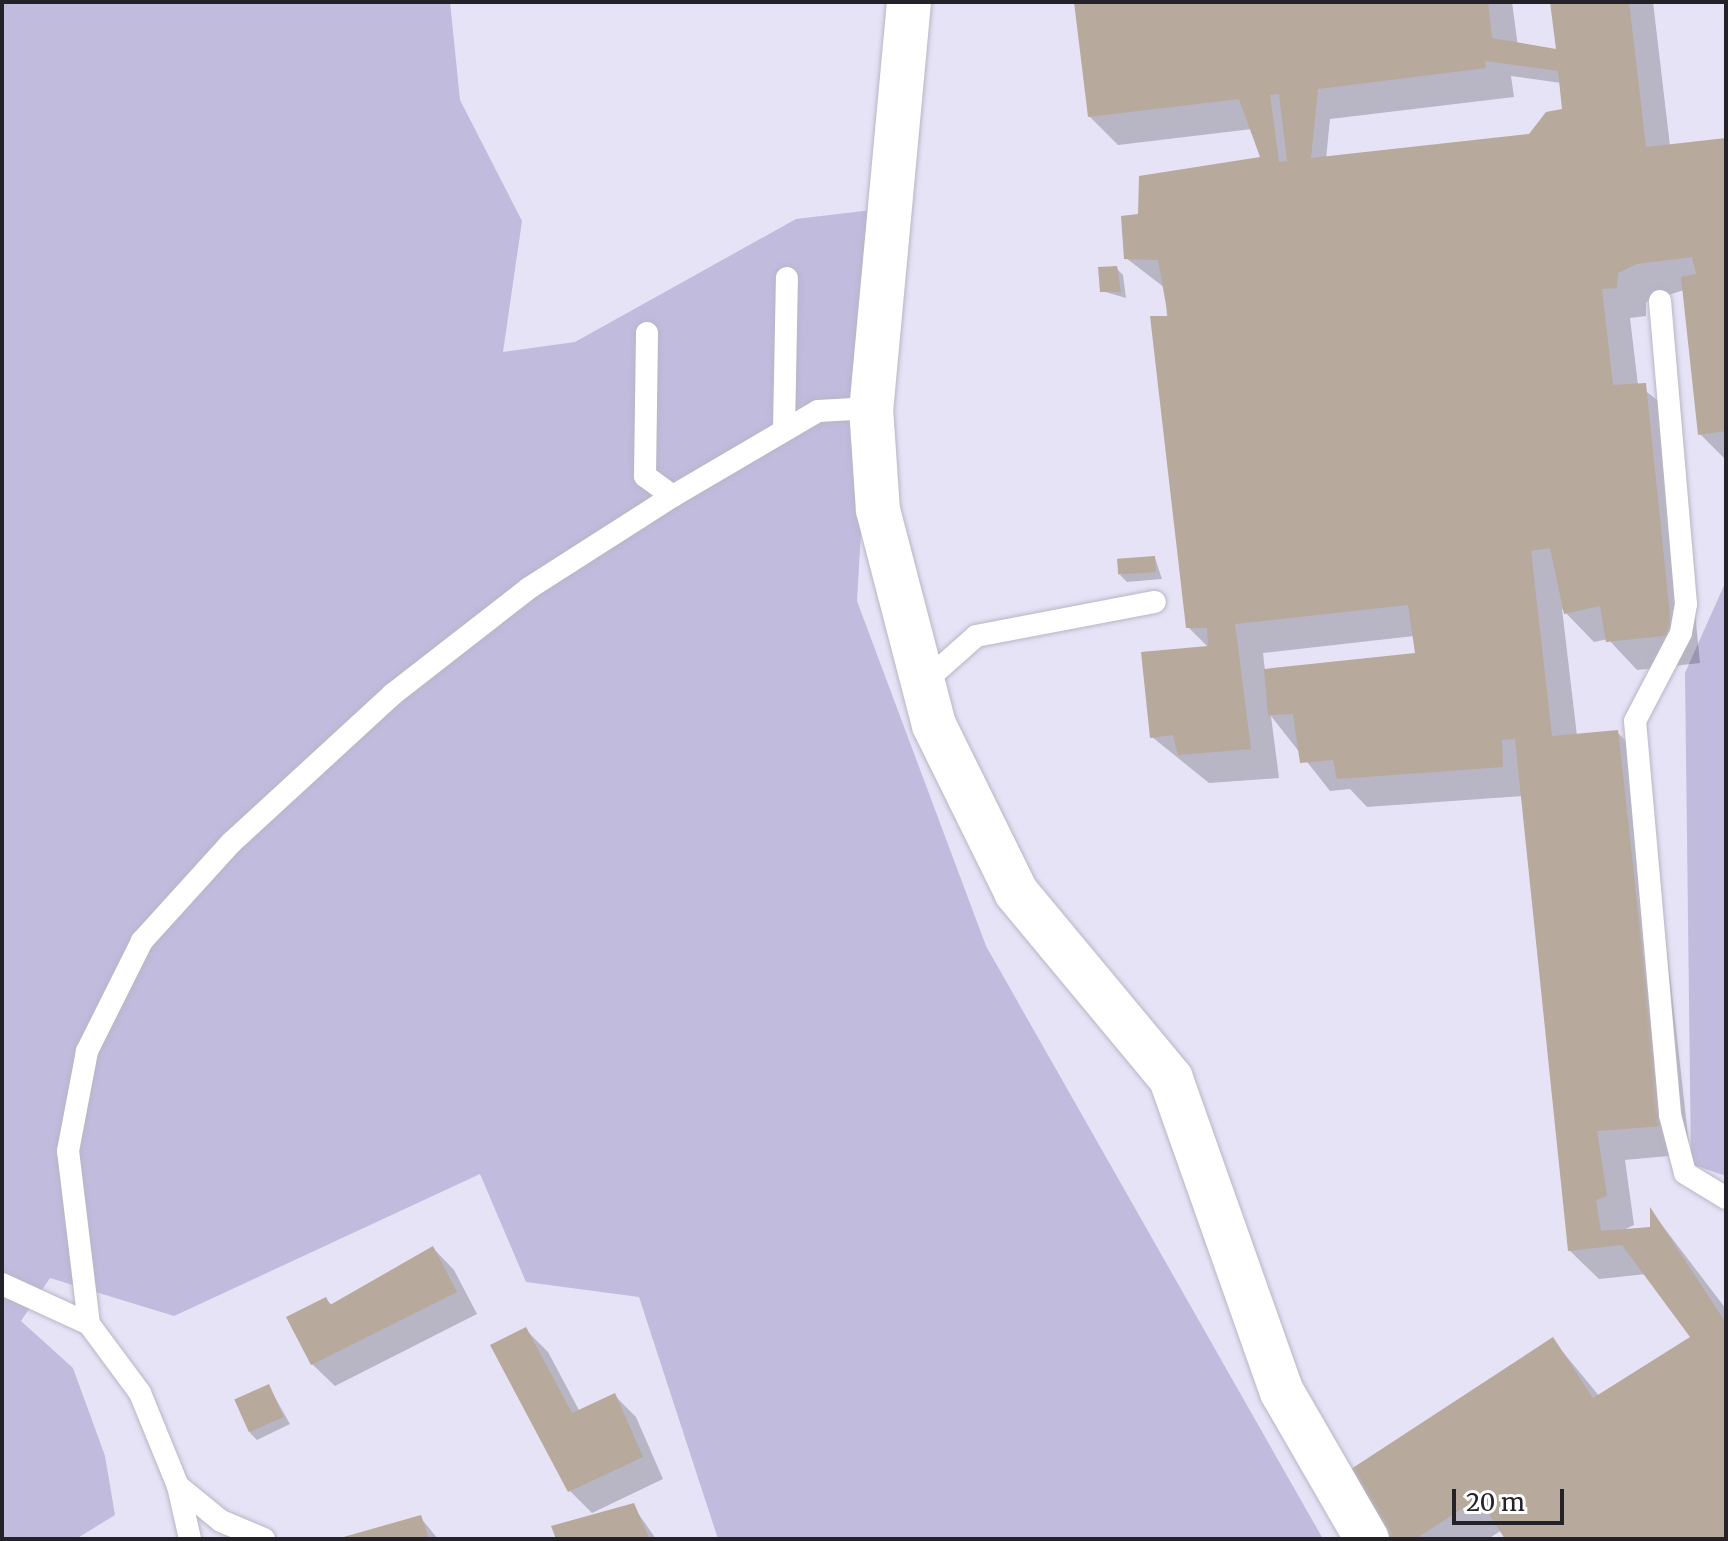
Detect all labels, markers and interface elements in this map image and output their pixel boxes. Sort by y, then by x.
scale bar [1456,1473,1568,1523]
text: 20 m [1466,1487,1525,1518]

